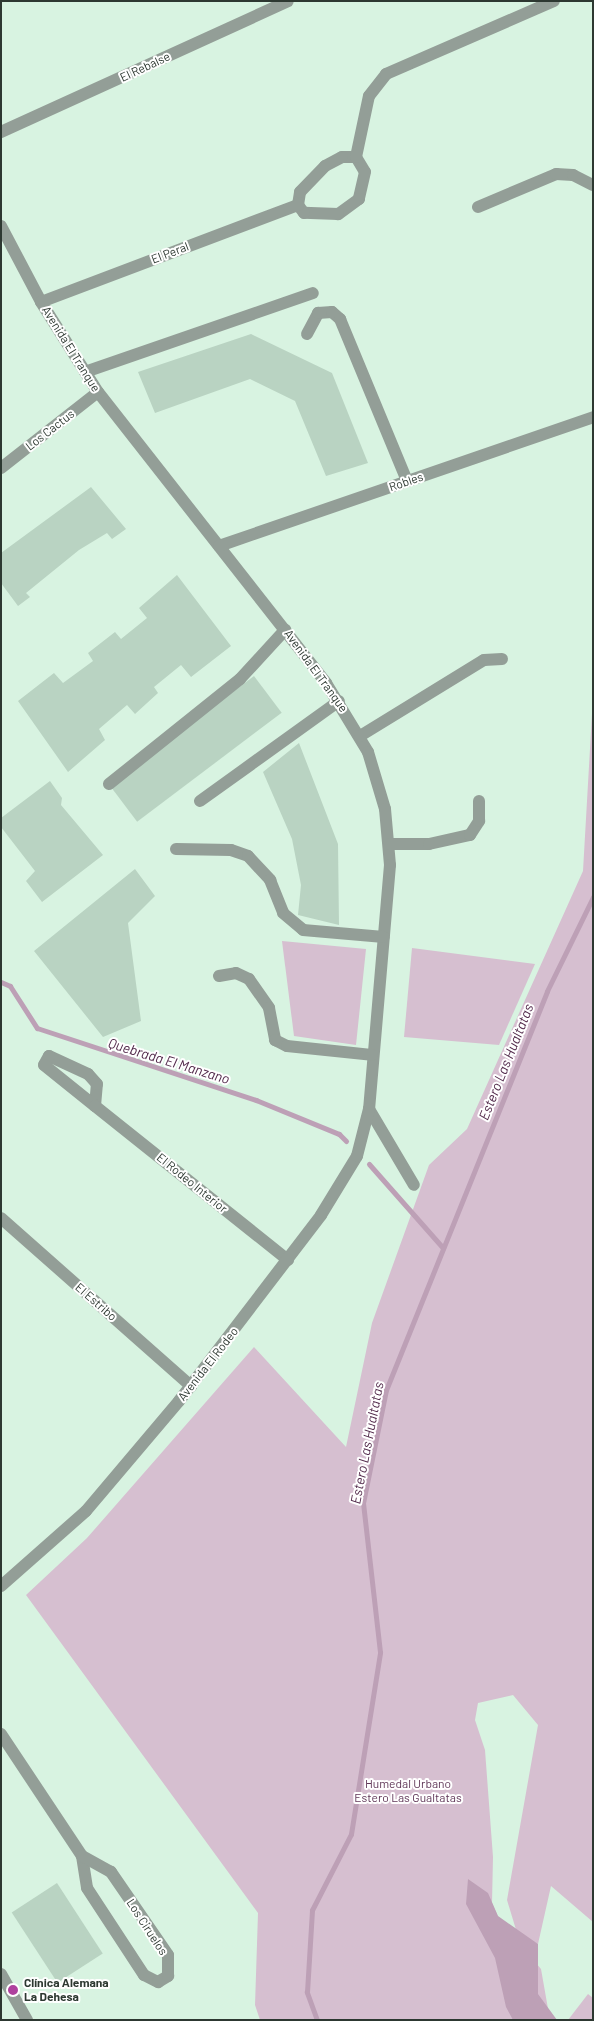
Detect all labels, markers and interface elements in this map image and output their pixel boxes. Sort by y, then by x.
street label: El Rebalse [118,49,172,85]
street label: El Peral [149,239,191,267]
street label: Avenida El Tranque [39,303,103,395]
street label: Los Cactus [23,407,77,453]
street label: Robles [387,469,425,495]
street label: Avenida El Tranque [281,627,351,715]
water label: Estero Las Hualtatas [475,1001,537,1123]
water label: Quebrada El Manzano [106,1035,232,1087]
street label: El Rodeo Interior [154,1150,230,1216]
street label: El Estribo [72,1280,120,1324]
street label: Avenida El Rodeo [175,1324,241,1404]
water label: Estero Las Hualtatas [347,1381,387,1505]
park label: Humedal Urbano Estero Las Gualtatas [354,1777,462,1805]
street label: Los Ciruelos [123,1896,171,1958]
place label: Clínica Alemana La Dehesa [24,1976,109,2004]
marker: Clínica Alemana La Dehesa [6,1983,20,1997]

